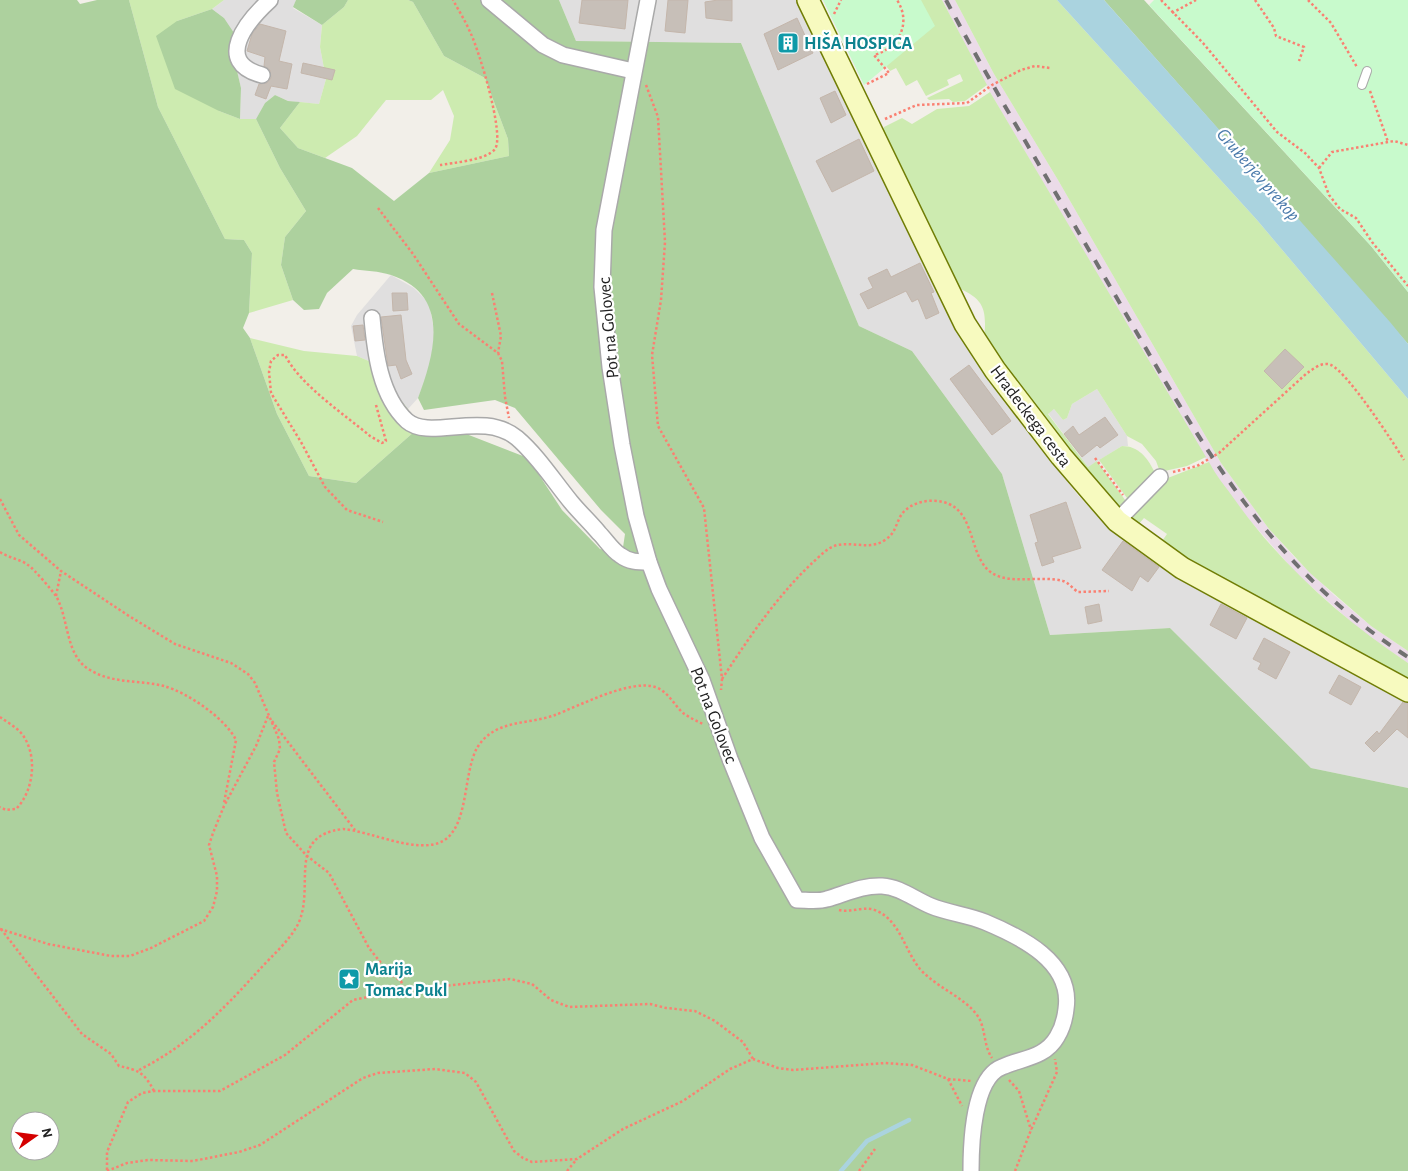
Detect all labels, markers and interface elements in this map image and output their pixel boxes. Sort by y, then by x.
building icon: HIŠA HOSPICA [776,31,800,55]
place label: HIŠA HOSPICA [804,32,913,53]
water label: Gruberjev prekop [1213,125,1303,225]
street label: Pot na Golovec [596,276,622,379]
street label: Hradeckega cesta [986,362,1074,471]
street label: Pot na Golovec [686,665,740,766]
place label: Marija Tomac Pukl [365,961,447,1000]
place icon: Marija Tomac Pukl [337,967,361,991]
north arrow [10,1111,60,1161]
text: N [39,1127,55,1140]

